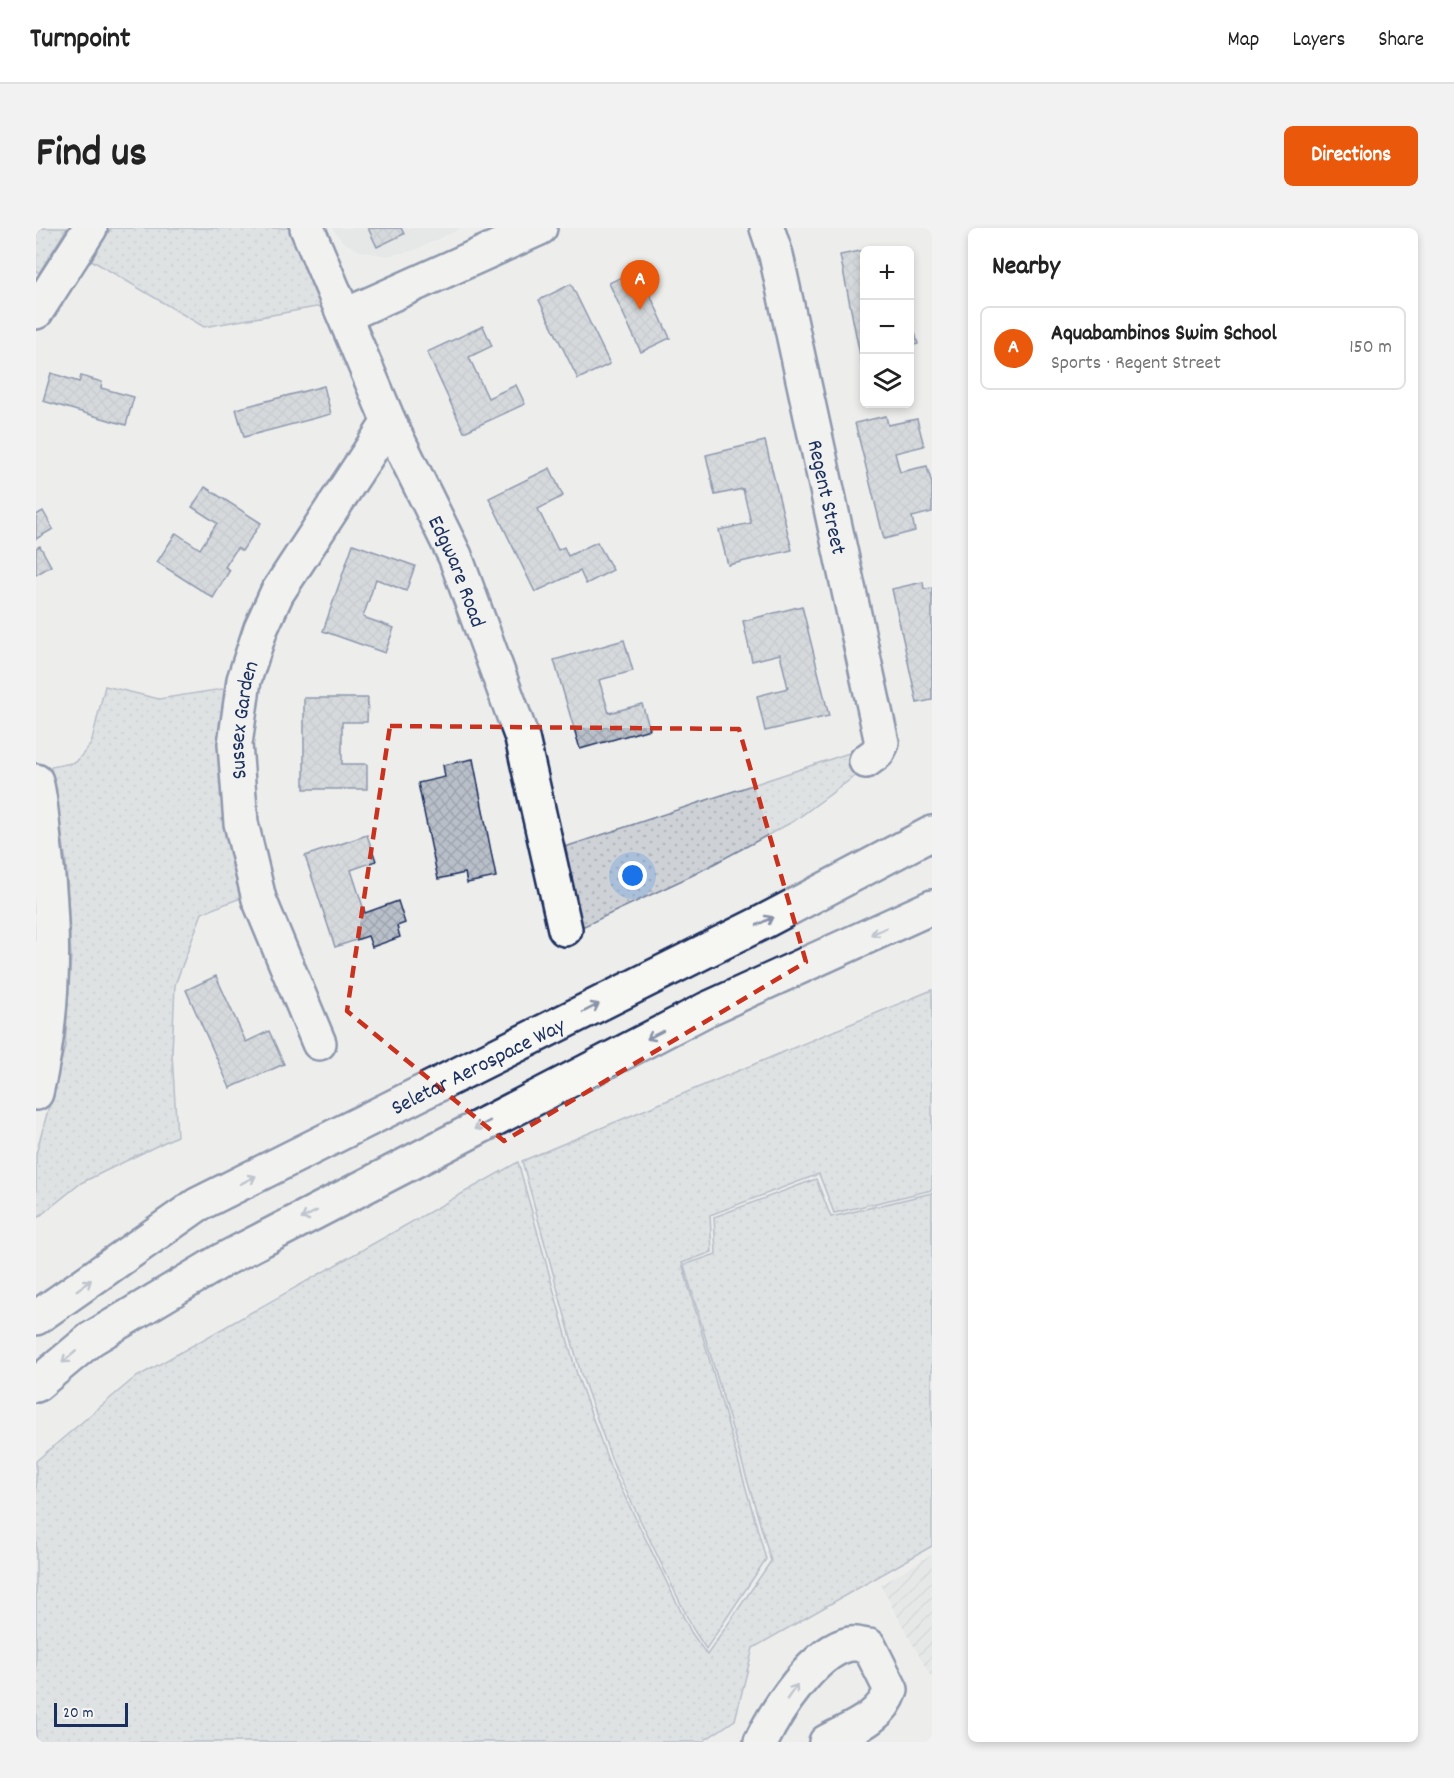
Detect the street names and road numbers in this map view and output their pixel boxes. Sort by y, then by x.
street label: Regent Street [798,437,853,558]
street label: Edgware Road [418,511,492,632]
street label: Sussex Garden [223,657,268,780]
street label: Seletar Aerospace Way [386,1011,572,1125]

